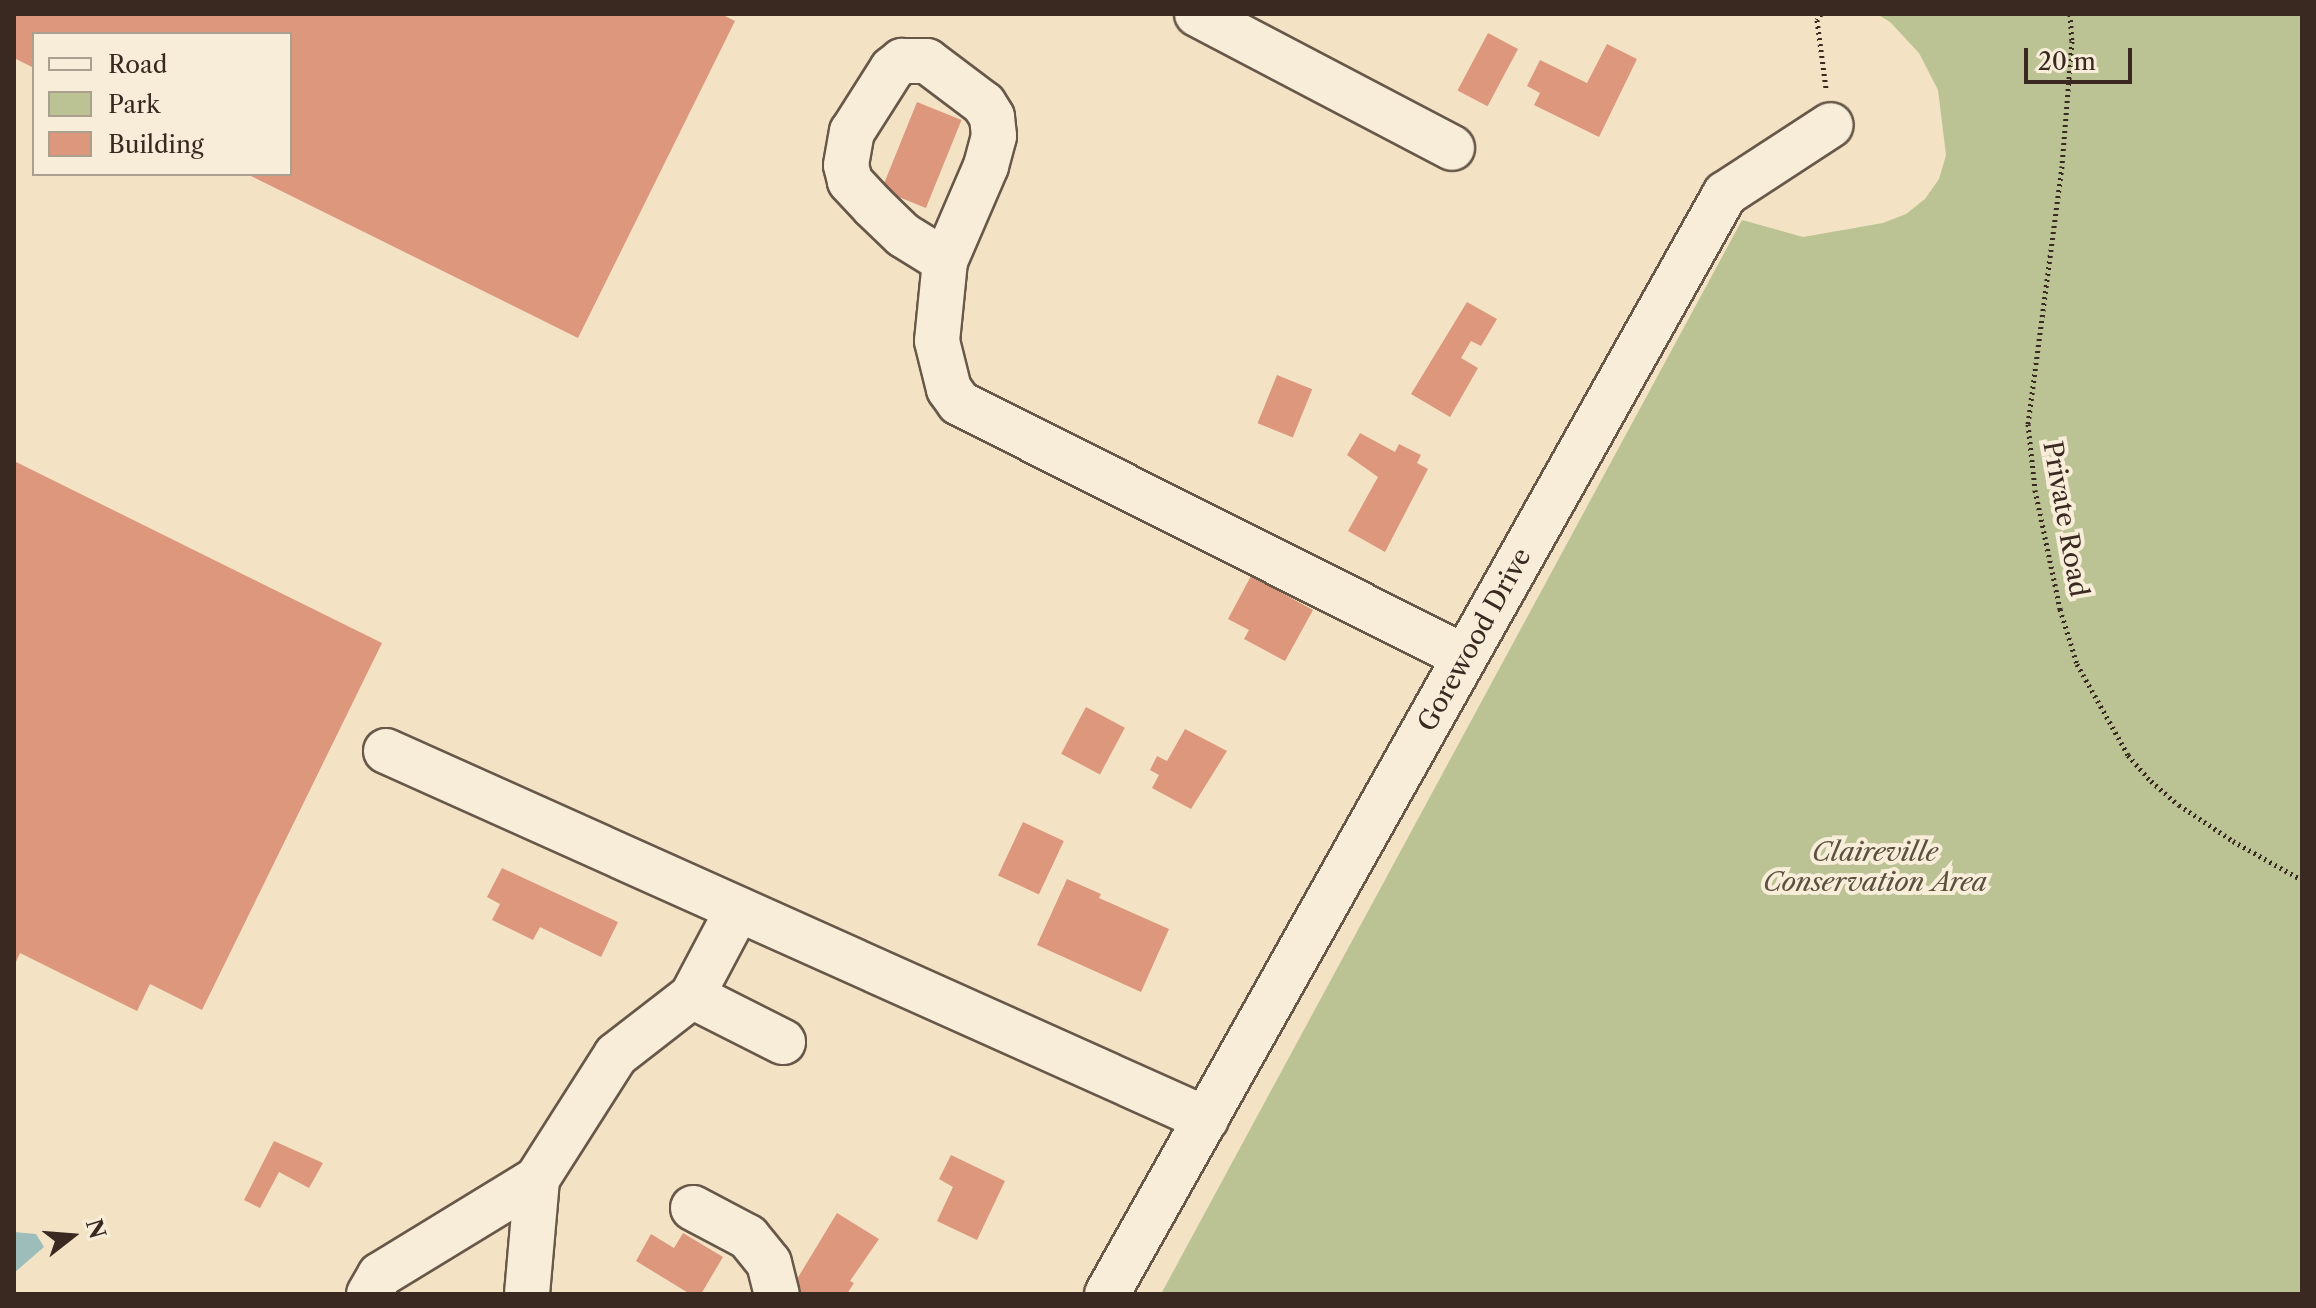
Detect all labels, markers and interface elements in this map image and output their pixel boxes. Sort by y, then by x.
legend [32,32,292,176]
scale bar [2028,32,2136,82]
text: 20 m [2038,47,2096,76]
text: Road [108,50,167,79]
text: Park [108,90,160,119]
text: Building [108,130,204,159]
street label: Private Road [2036,439,2094,599]
street label: Gorewood Drive [1412,543,1538,737]
park label: Claireville Conservation Area [1763,837,1987,898]
north arrow [32,1196,112,1276]
text: N [80,1216,111,1242]

